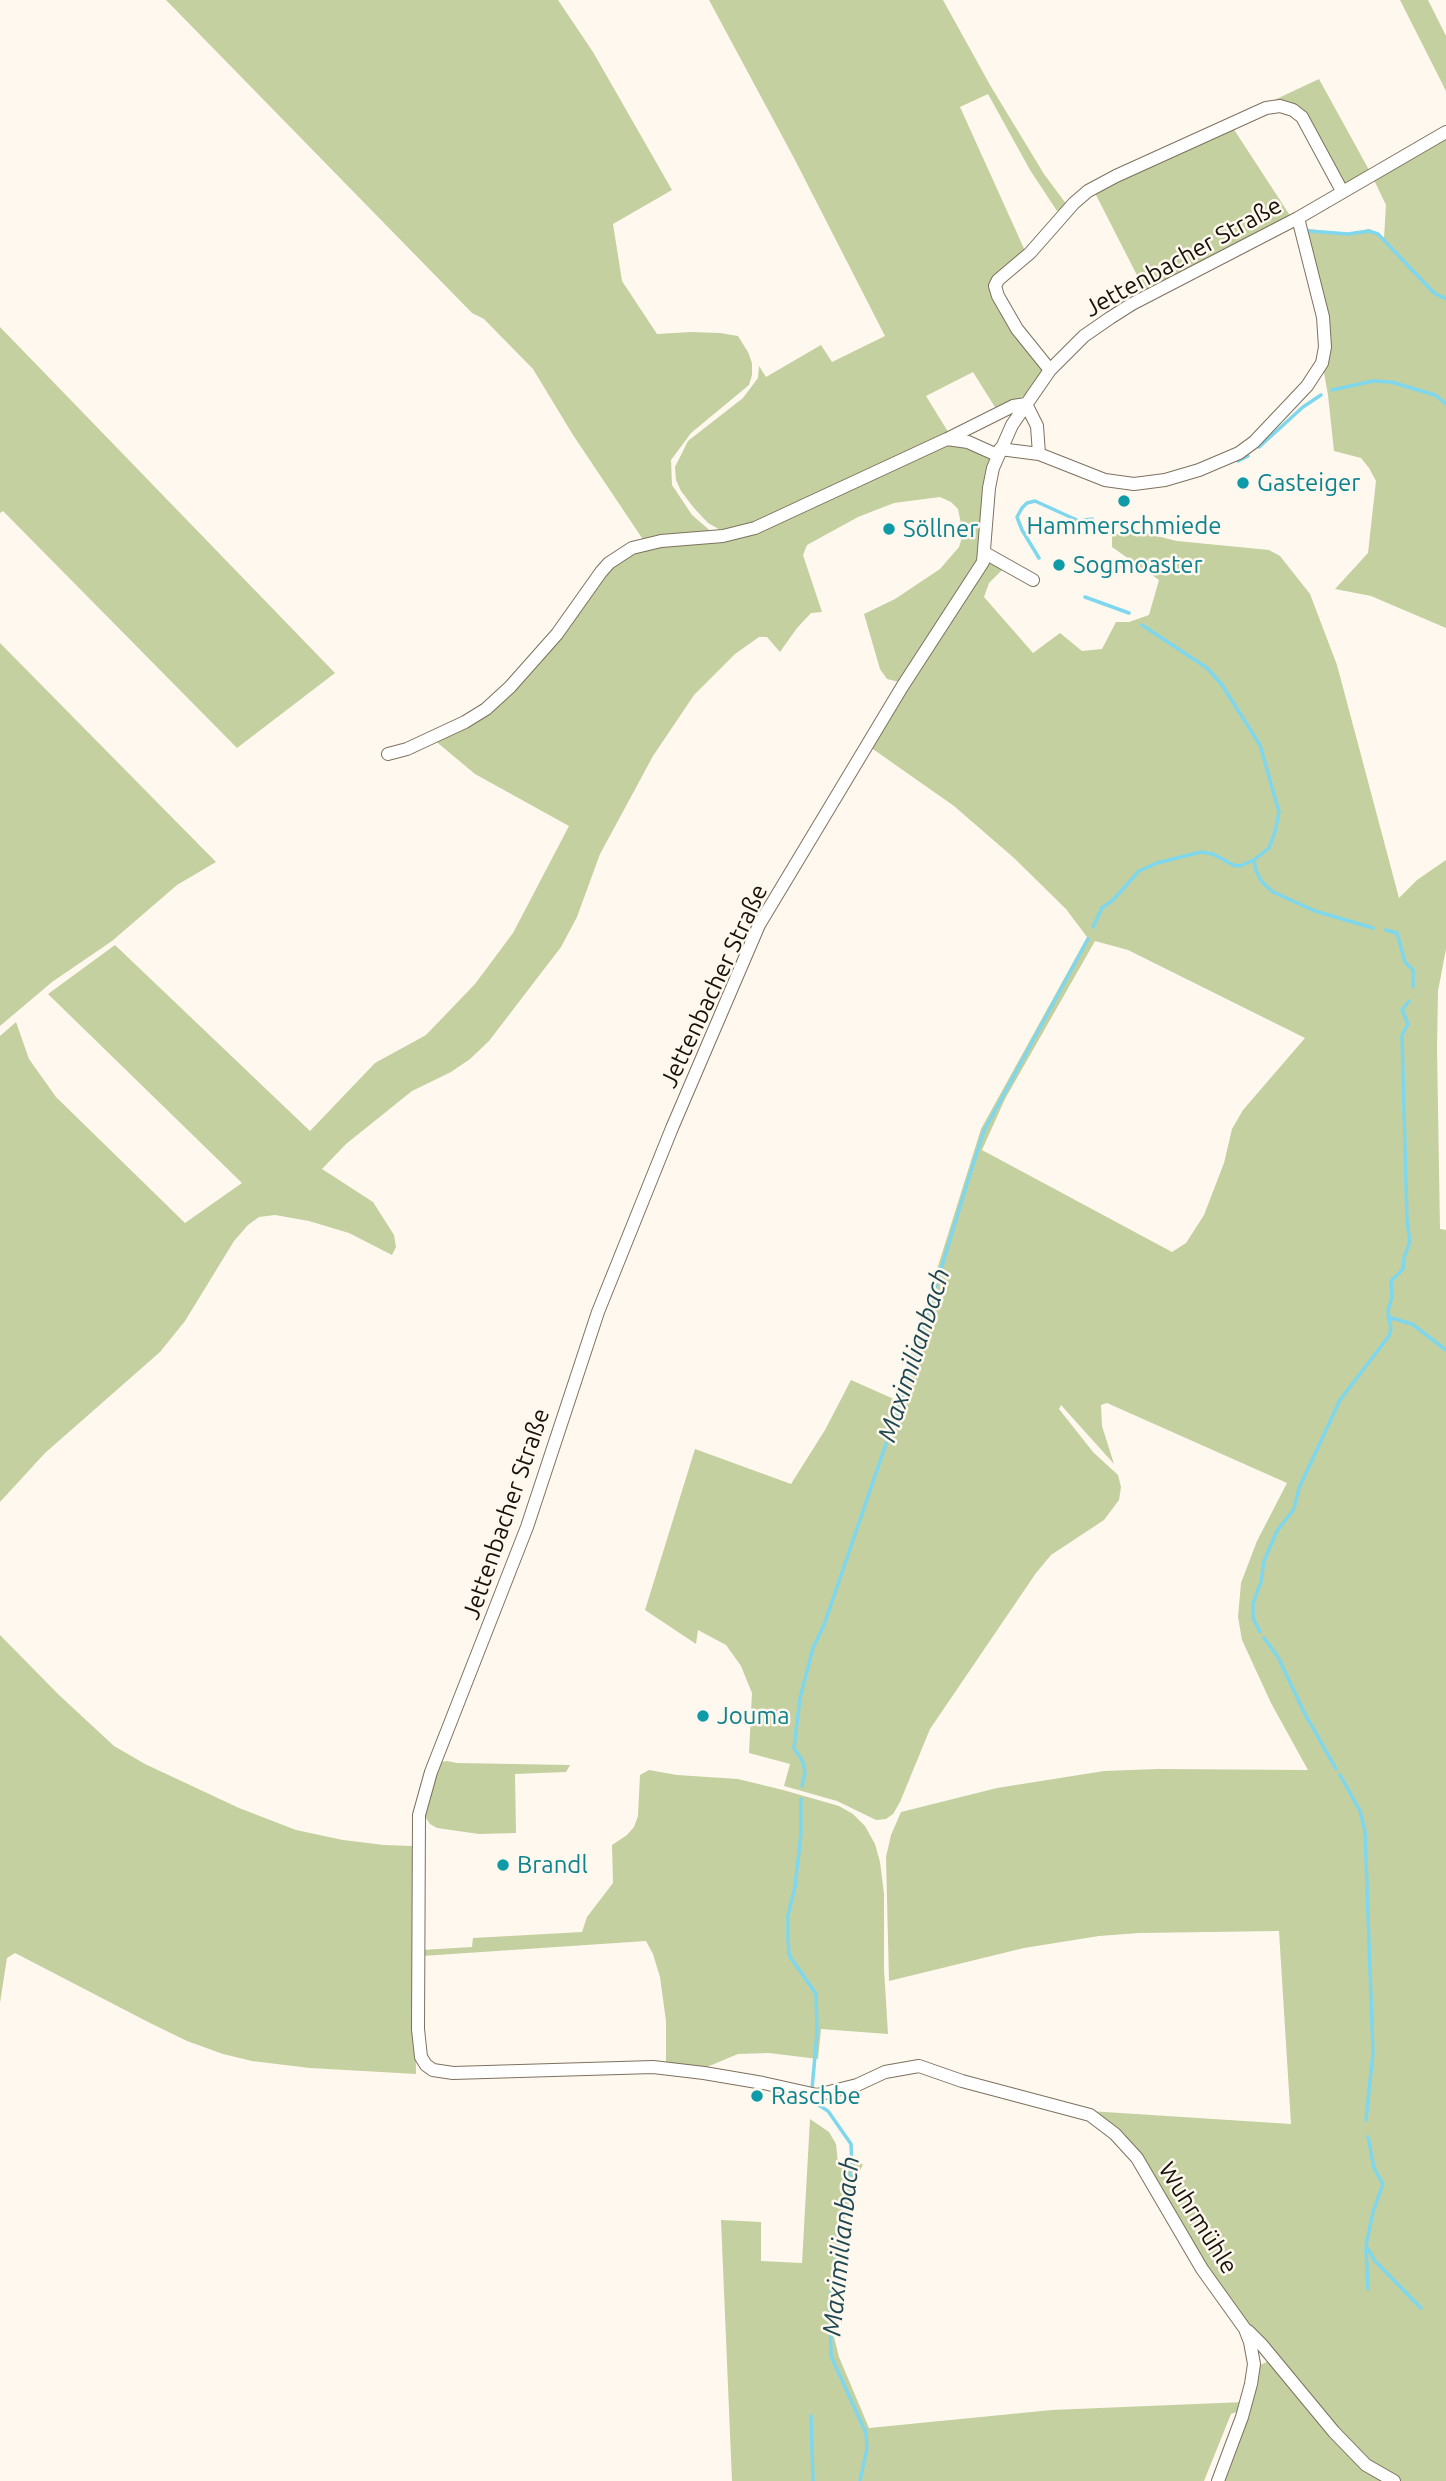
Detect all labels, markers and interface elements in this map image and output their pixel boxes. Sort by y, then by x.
street label: Jettenbacher Straße [1079,191,1287,323]
place label: Gasteiger [1257,469,1360,497]
marker: Gasteiger [1235,475,1251,491]
marker: Hammerschmiede [1116,493,1132,509]
place label: Hammerschmiede [1026,512,1222,540]
place label: Söllner [903,515,978,543]
marker: Söllner [881,521,897,537]
place label: Sogmoaster [1073,551,1203,579]
marker: Sogmoaster [1051,557,1067,573]
street label: Jettenbacher Straße [654,880,774,1092]
water label: Maximilianbach [871,1264,957,1446]
street label: Jettenbacher Straße [456,1405,556,1623]
place label: Jouma [717,1702,790,1730]
marker: Jouma [695,1708,711,1724]
place label: Brandl [517,1851,588,1879]
marker: Brandl [495,1857,511,1873]
place label: Raschbe [771,2082,861,2110]
marker: Raschbe [749,2088,765,2104]
water label: Maximilianbach [816,2155,866,2337]
street label: Wuhrmühle [1152,2157,1244,2279]

